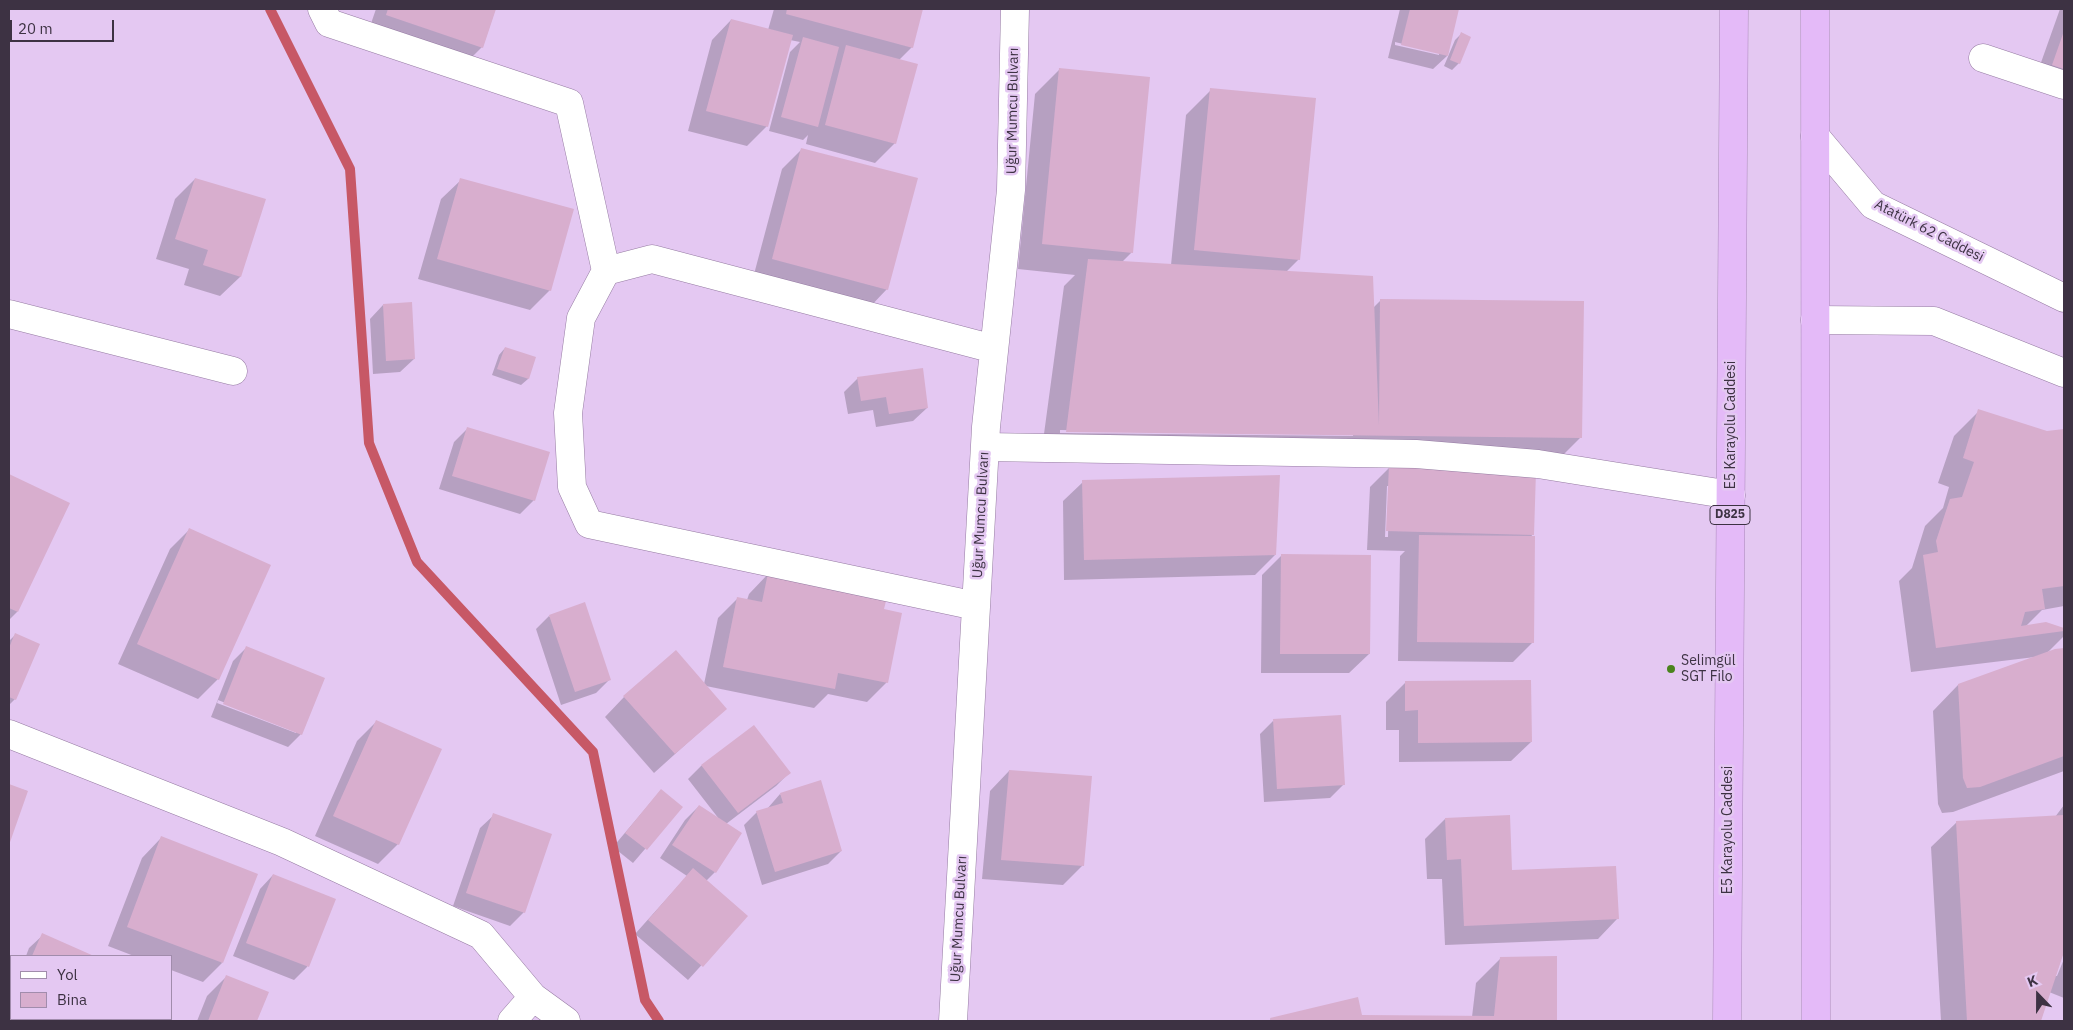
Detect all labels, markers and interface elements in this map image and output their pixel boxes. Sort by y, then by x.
scale bar [12,10,116,42]
text: 20 m [18,19,53,38]
street label: Uğur Mumcu Bulvarı [1003,48,1023,174]
street label: Atatürk 62 Caddesi [1871,196,1987,266]
street label: E5 Karayolu Caddesi [1723,361,1739,489]
street label: Uğur Mumcu Bulvarı [969,451,993,579]
road number: D825 [1710,506,1750,524]
place label: Selimgül SGT Filo [1681,653,1735,686]
marker: Selimgül SGT Filo [1665,663,1677,675]
street label: E5 Karayolu Caddesi [1720,766,1736,894]
street label: Uğur Mumcu Bulvarı [947,855,971,983]
legend [10,955,172,1020]
text: Yol [57,965,78,984]
north arrow [2013,970,2063,1020]
text: K [2024,971,2040,991]
text: Bina [57,990,87,1009]

